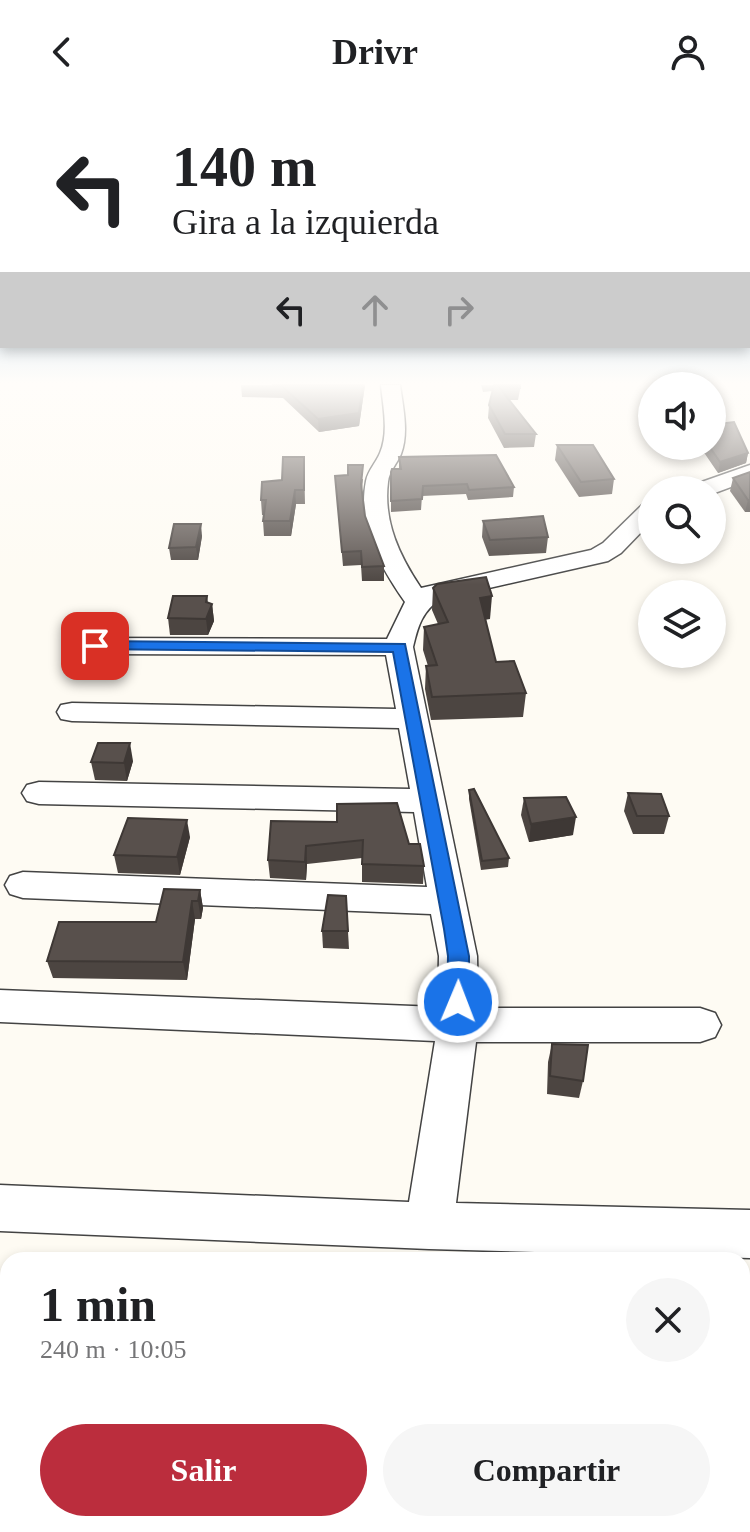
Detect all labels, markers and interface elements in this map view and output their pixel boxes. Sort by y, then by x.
icon: back [40,30,84,74]
icon: person [666,30,710,74]
text: Drivr [332,32,418,72]
icon: left [40,136,144,240]
text: 140 m [172,136,317,198]
text: Gira a la izquierda [172,202,439,242]
icon: left [269,288,313,332]
icon: ahead [353,288,397,332]
icon: right [437,288,481,332]
map controls [638,372,726,668]
button: sound [638,372,726,460]
button: search [638,476,726,564]
button: layers [638,580,726,668]
pin [61,612,129,680]
icon: arrive [73,624,117,668]
position arrow [416,960,500,1044]
text: 1 min [40,1278,156,1331]
button: close [626,1278,710,1362]
text: 240 m · 10:05 [40,1335,187,1364]
button: Salir [40,1424,367,1516]
button: Compartir [383,1424,710,1516]

